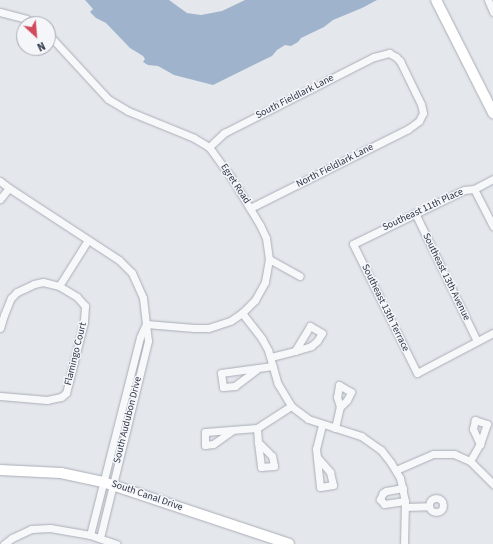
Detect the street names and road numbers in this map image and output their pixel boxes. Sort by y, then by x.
street label: South Fieldlark Lane [254,72,336,122]
street label: North Fieldlark Lane [294,141,376,191]
street label: Egret Road [218,162,252,206]
street label: Southeast 11th Place [381,186,465,234]
street label: Southeast 13th Avenue [420,231,472,323]
street label: Southeast 13th Terrace [359,262,411,354]
street label: Flamingo Court [62,321,90,387]
street label: South Audubon Drive [111,375,145,465]
street label: South Canal Drive [110,478,184,514]

